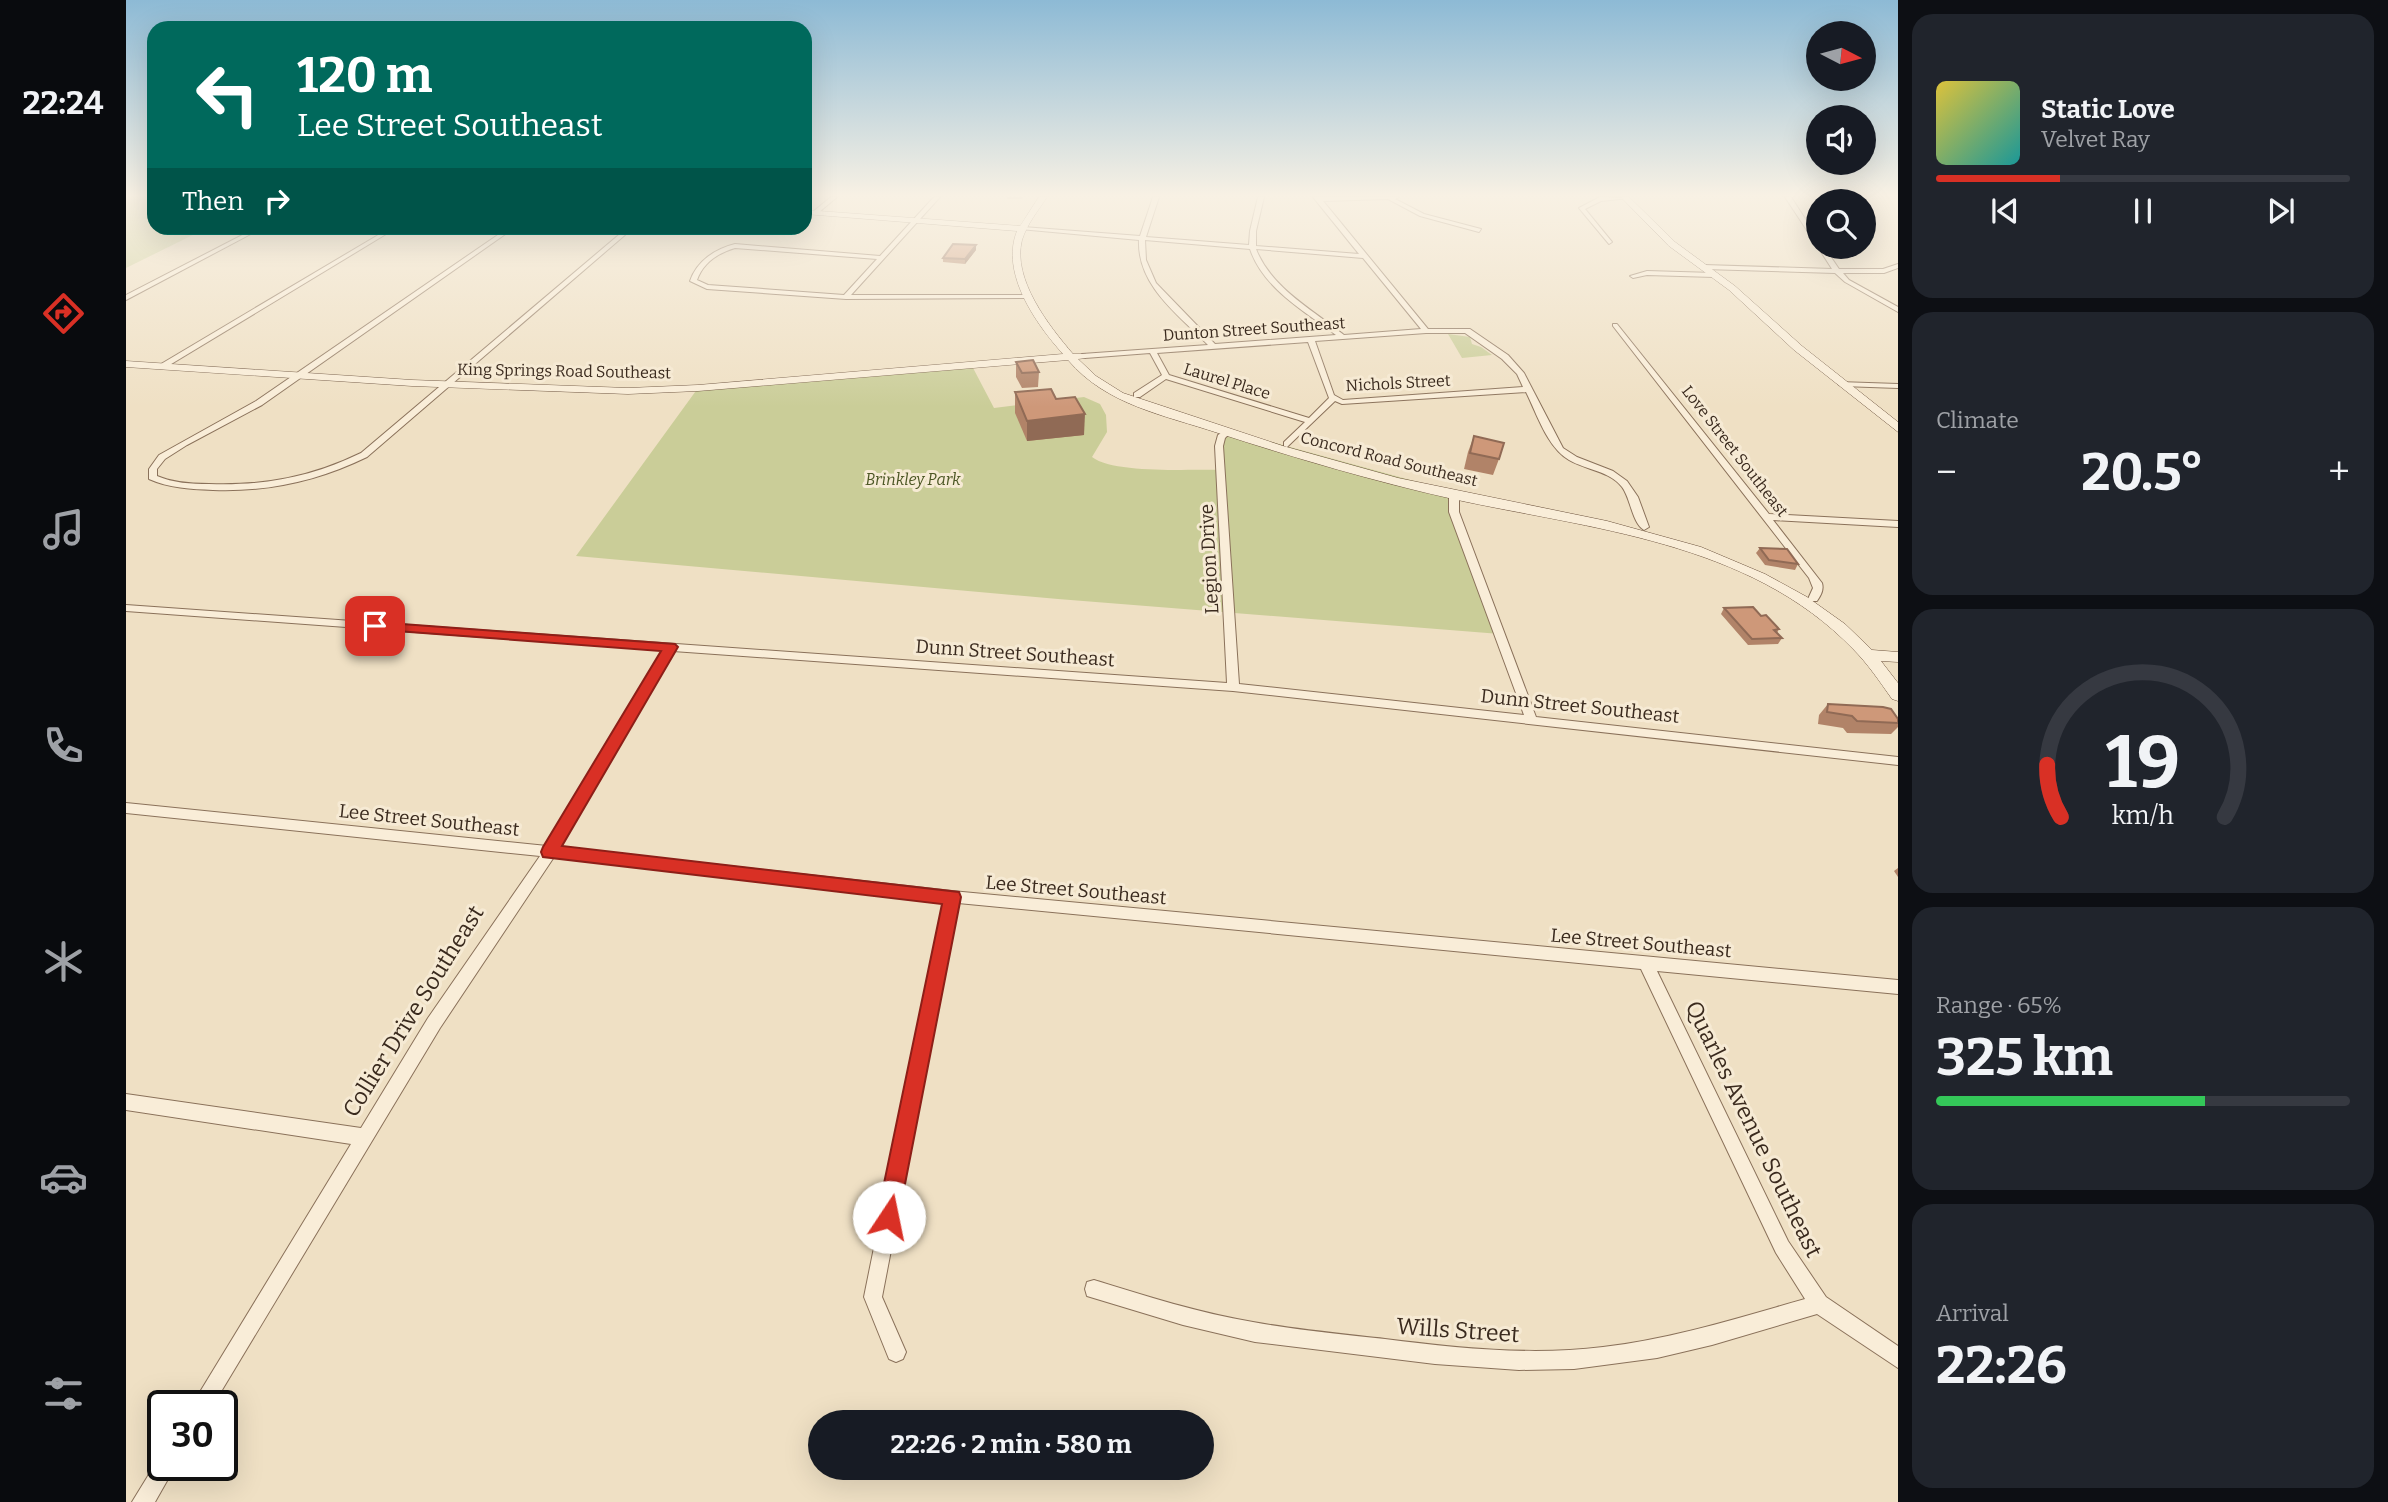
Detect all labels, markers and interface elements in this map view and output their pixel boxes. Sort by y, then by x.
north arrow [1806,21,1876,91]
map controls [1806,21,1876,259]
text: 120 m [297,46,432,105]
icon: left [182,49,273,140]
text: 22:24 [23,84,104,122]
text: Static Love [2041,94,2175,125]
button: sound [1806,105,1876,175]
text: Lee Street Southeast [297,106,603,144]
text: Velvet Ray [2041,125,2150,153]
icon: right [258,182,296,220]
text: Then [182,186,244,217]
button: search [1806,189,1876,259]
icon: previous [1986,192,2024,230]
icon: pause [2124,192,2162,230]
icon: next [2262,192,2300,230]
icon: directions [39,289,88,338]
street label: Dunton Street Southeast [1162,313,1346,345]
street label: Laurel Place [1181,359,1273,403]
street label: King Springs Road Southeast [457,360,671,382]
street label: Nichols Street [1345,371,1451,395]
street label: Love Street Southeast [1678,382,1792,520]
text: Climate [1936,406,2019,434]
street label: Concord Road Southeast [1299,428,1480,490]
text: 20.5° [2081,441,2204,504]
text: − [1936,449,1957,495]
text: + [2328,449,2350,495]
park label: Brinkley Park [865,470,961,489]
street label: Legion Drive [1195,503,1223,615]
icon: music [39,505,88,554]
pin [345,596,405,656]
icon: arrive [356,607,394,645]
street label: Dunn Street Southeast [915,635,1115,671]
street label: Dunn Street Southeast [1480,684,1681,728]
text: 19 [2106,719,2180,806]
icon: phone [39,721,88,770]
street label: Lee Street Southeast [338,799,521,841]
text: km/h [2112,801,2174,831]
street label: Lee Street Southeast [985,871,1167,909]
street label: Collier Drive Southeast [336,900,490,1122]
street label: Lee Street Southeast [1550,924,1732,962]
icon: climate [39,937,88,986]
text: Range · 65% [1936,991,2062,1019]
street label: Quarles Avenue Southeast [1680,996,1828,1262]
text: 325 km [1936,1026,2113,1089]
icon: car [39,1153,88,1202]
position arrow [852,1180,926,1254]
text: Arrival [1936,1299,2009,1327]
street label: Wills Street [1396,1312,1520,1348]
text: 22:26 [1936,1334,2067,1397]
icon: filters [39,1369,88,1418]
speed limit sign: 30 [147,1390,238,1481]
text: 22:26 · 2 min · 580 m [890,1429,1132,1460]

